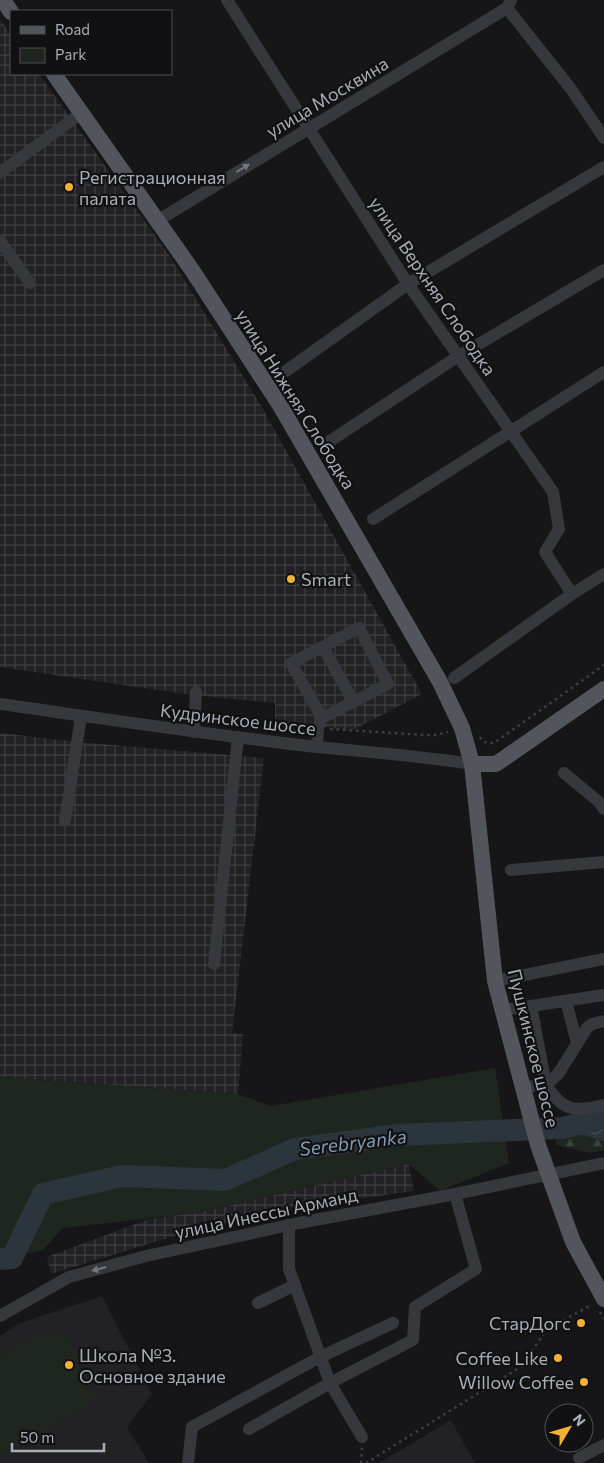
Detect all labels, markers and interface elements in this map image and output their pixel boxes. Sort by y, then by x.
legend [10,10,172,75]
text: Road [55,20,90,38]
text: Park [55,45,86,63]
street label: улица Москвина [262,52,392,142]
one-way arrow [237,164,250,173]
place label: Регистрационная палата [79,166,226,209]
marker: Регистрационная палата [63,181,75,193]
street label: улица Верхняя Слободка [365,193,501,379]
street label: улица Нижняя Слободка [232,305,360,493]
place label: Smart [301,568,351,590]
marker: Smart [285,573,297,585]
street label: Кудринское шоссе [159,699,317,739]
street label: Пушкинское шоссе [504,966,564,1130]
water label: Serebryanka [298,1124,408,1160]
street label: улица Инессы Арманд [173,1183,360,1243]
one-way arrow [91,1265,106,1273]
place label: СтарДогс [489,1312,571,1334]
marker: СтарДогс [575,1317,587,1329]
place label: Школа №3. Основное здание [79,1344,226,1387]
place label: Coffee Like [455,1347,548,1369]
marker: Coffee Like [552,1352,564,1364]
marker: Школа №3. Основное здание [63,1359,75,1371]
place label: Willow Coffee [458,1371,574,1393]
marker: Willow Coffee [578,1376,590,1388]
north arrow [544,1403,594,1453]
text: N [570,1410,590,1429]
scale bar [12,1420,105,1452]
text: 50 m [20,1428,54,1446]

